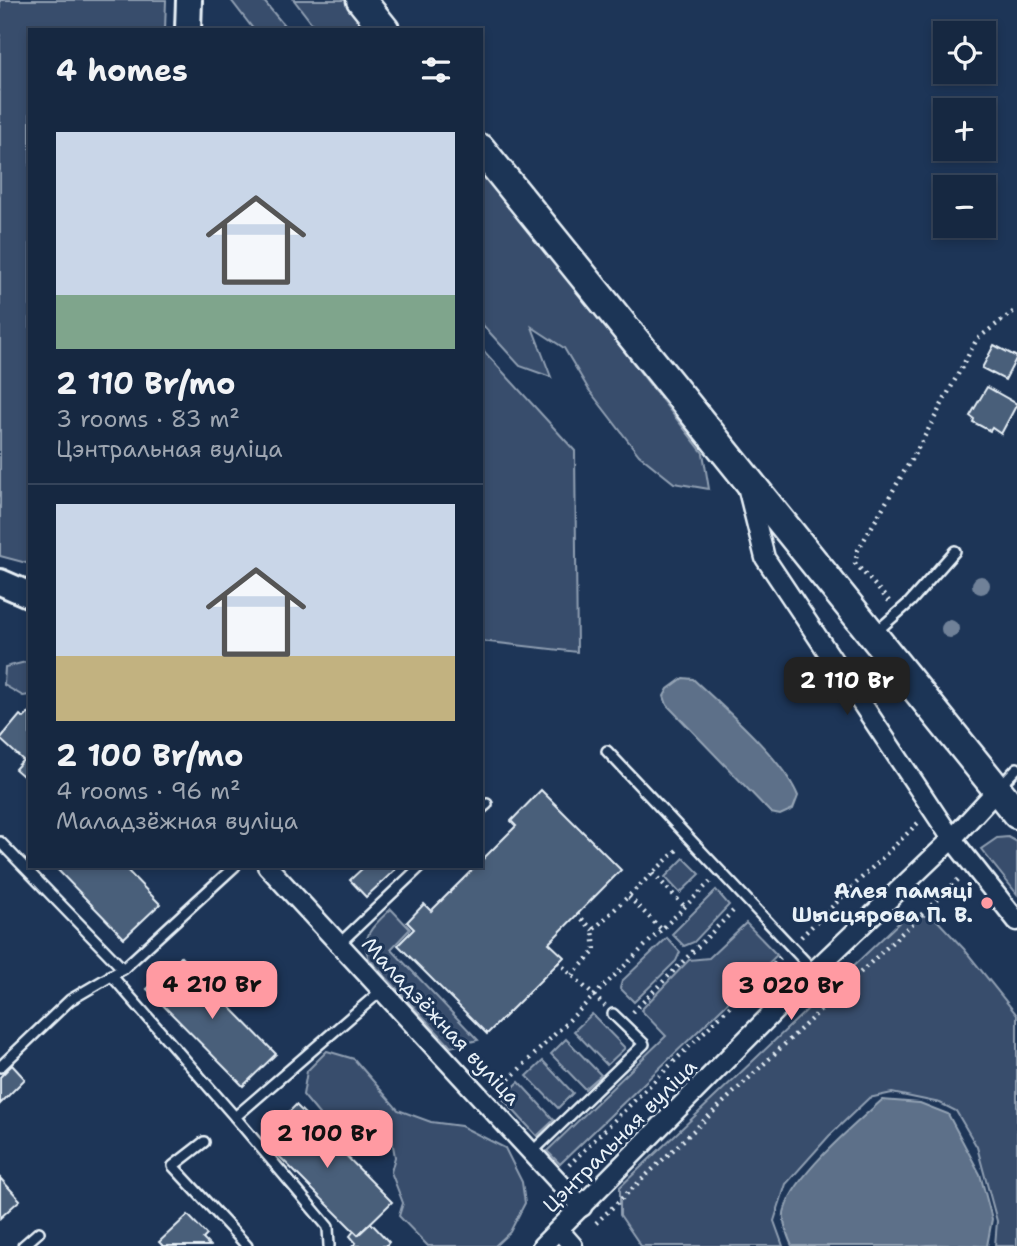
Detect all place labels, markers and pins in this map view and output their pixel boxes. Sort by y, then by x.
pin: 2 110 Br [775,658,919,717]
place label: Алея памяці Шысцярова П. В. [792,877,973,929]
marker: Алея памяці Шысцярова П. В. [979,895,995,911]
pin: 4 210 Br [140,962,284,1021]
pin: 3 020 Br [719,962,863,1022]
pin: 2 100 Br [255,1110,399,1170]

